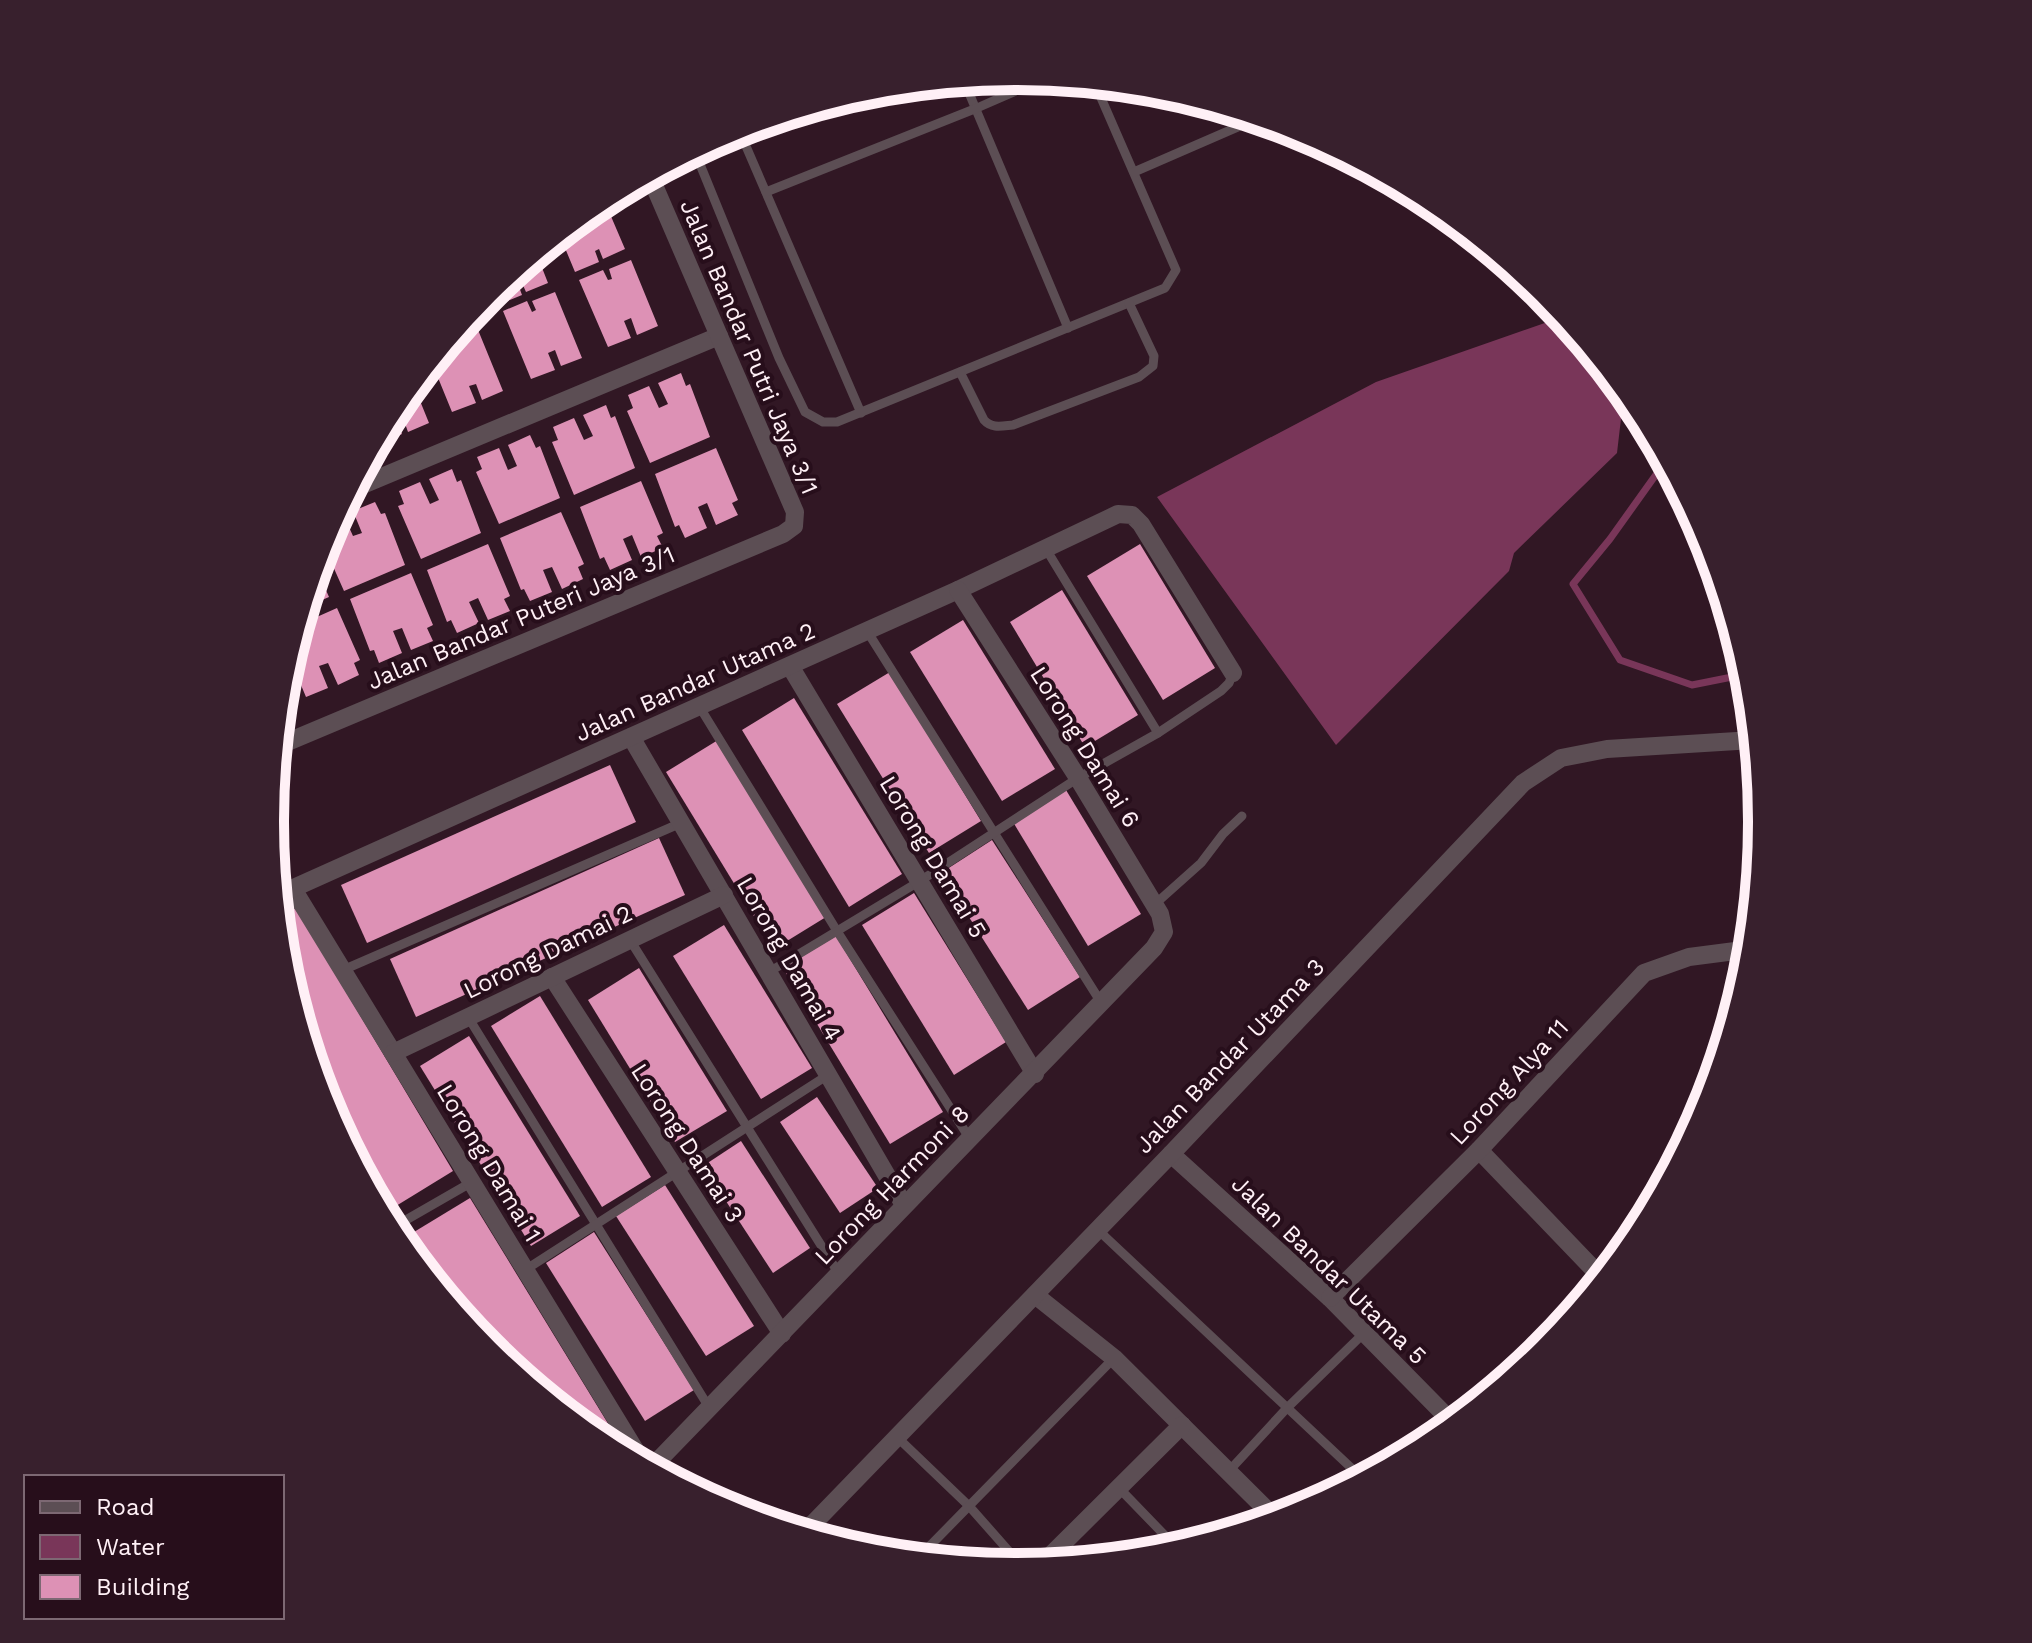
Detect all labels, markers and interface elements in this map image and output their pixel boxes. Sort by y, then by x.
street label: Jalan Bandar Putri Jaya 3/1 [674,195,824,499]
street label: Jalan Bandar Puteri Jaya 3/1 [363,540,679,696]
street label: Jalan Bandar Utama 2 [571,616,819,748]
street label: Lorong Damai 6 [1024,661,1146,833]
street label: Lorong Damai 5 [874,771,992,943]
street label: Lorong Damai 4 [731,872,847,1046]
street label: Lorong Damai 2 [459,899,637,1005]
street label: Jalan Bandar Utama 3 [1130,953,1330,1159]
street label: Lorong Alya 11 [1444,1014,1574,1150]
street label: Lorong Damai 3 [625,1058,749,1228]
street label: Lorong Damai 1 [431,1079,547,1247]
street label: Lorong Harmoni 8 [809,1100,975,1270]
street label: Jalan Bandar Utama 5 [1226,1170,1432,1370]
legend [24,1475,284,1619]
text: Road [96,1493,155,1521]
text: Water [96,1533,165,1561]
text: Building [96,1573,189,1601]

